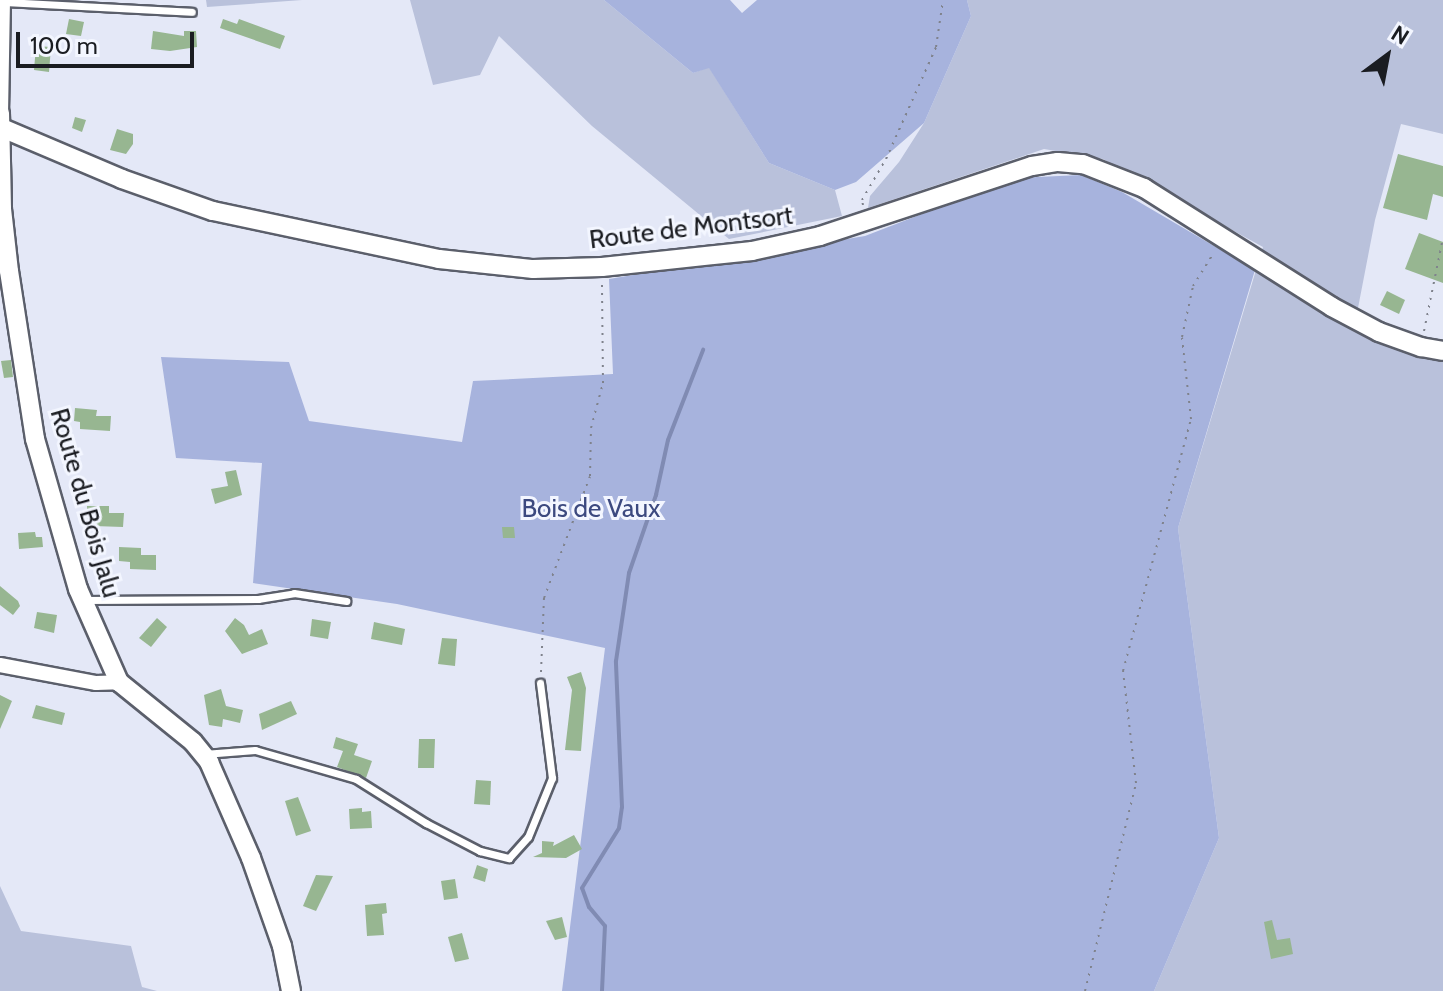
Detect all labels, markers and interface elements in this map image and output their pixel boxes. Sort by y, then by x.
scale bar [20,16,198,66]
north arrow [1347,16,1427,96]
text: N [1386,20,1414,51]
text: 100 m [30,31,98,60]
street label: Route de Montsort [587,200,795,256]
street label: Route du Bois Jalu [43,405,127,601]
park label: Bois de Vaux [522,493,660,525]

